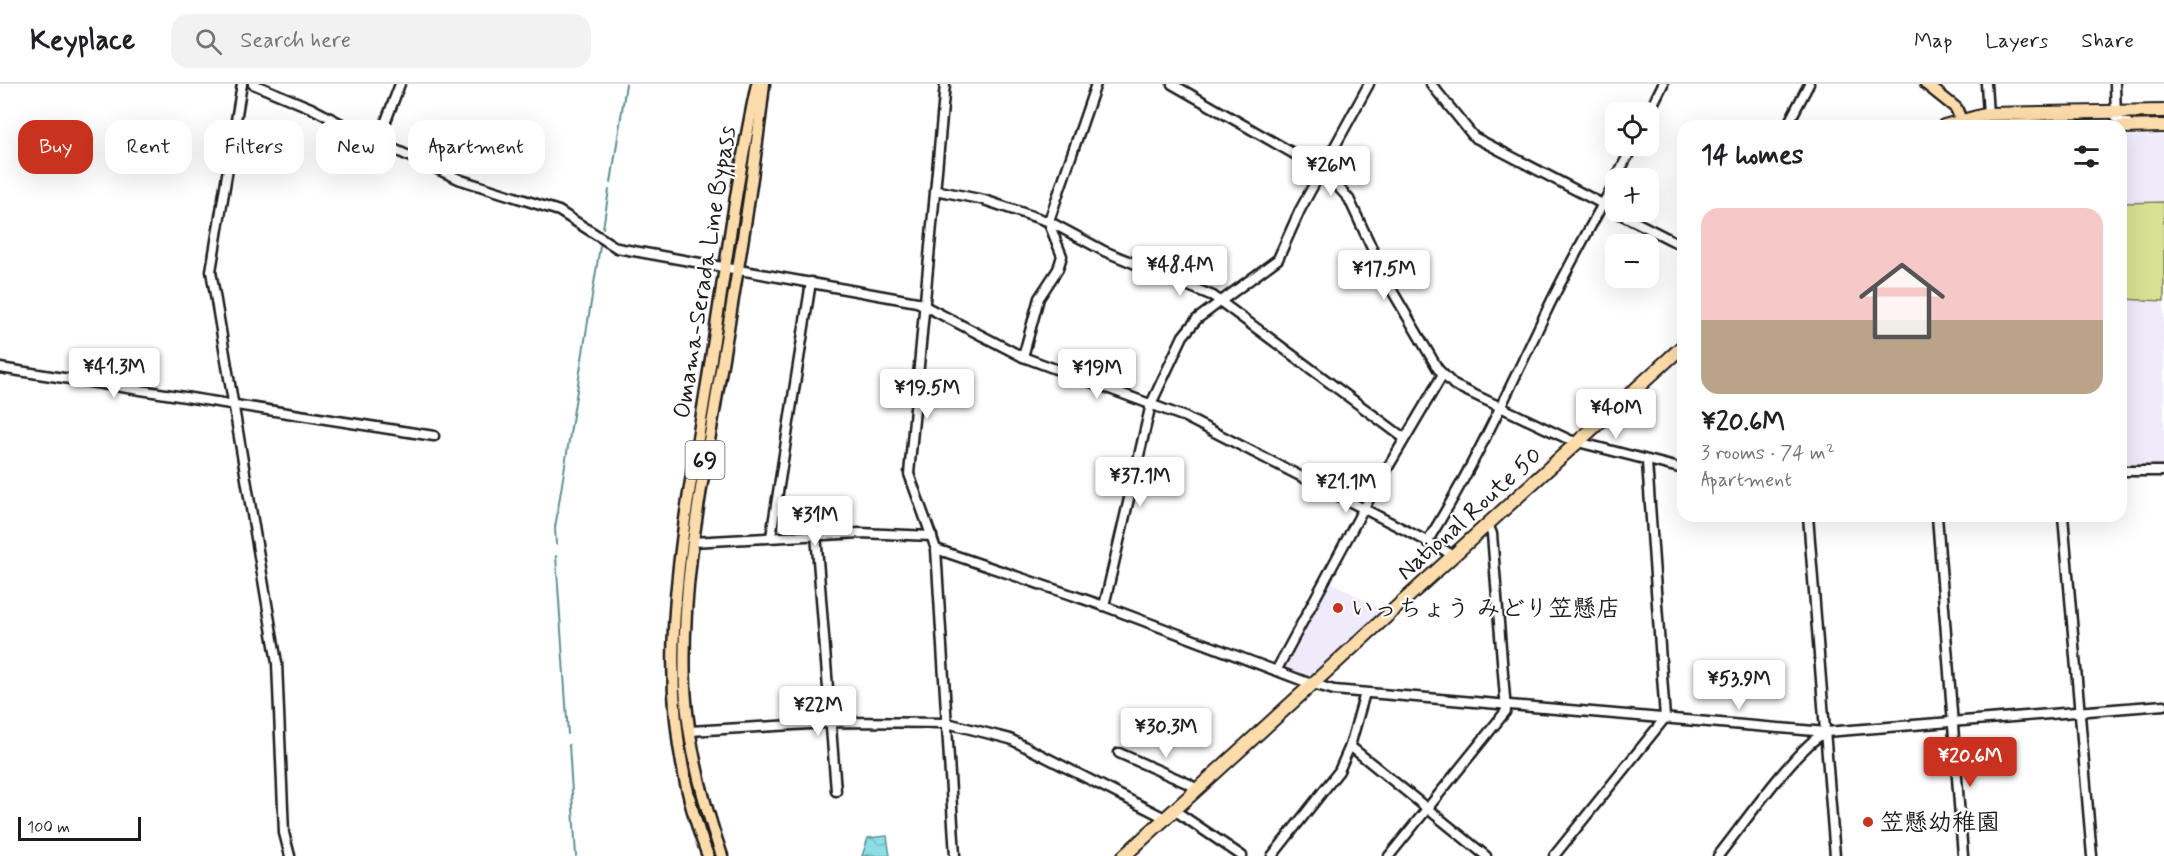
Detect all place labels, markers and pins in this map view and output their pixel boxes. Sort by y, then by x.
pin: ¥26M [1295,146,1367,197]
pin: ¥48.4M [1131,246,1229,297]
pin: ¥17.5M [1335,250,1433,301]
pin: ¥41.3M [65,348,163,399]
pin: ¥19M [1061,349,1133,400]
pin: ¥19.5M [878,369,976,420]
pin: ¥40M [1580,389,1652,440]
pin: ¥37.1M [1091,457,1189,508]
pin: ¥21.1M [1297,463,1395,514]
pin: ¥31M [779,496,851,547]
place label: いっちょう みどり笠懸店 [1350,594,1620,625]
marker: いっちょう みどり笠懸店 [1331,601,1345,615]
pin: ¥53.9M [1690,660,1788,711]
pin: ¥22M [782,686,854,737]
pin: ¥30.3M [1117,708,1215,759]
pin: ¥20.6M [1921,737,2019,788]
place label: 笠懸幼稚園 [1880,808,2000,839]
marker: 笠懸幼稚園 [1861,815,1875,829]

